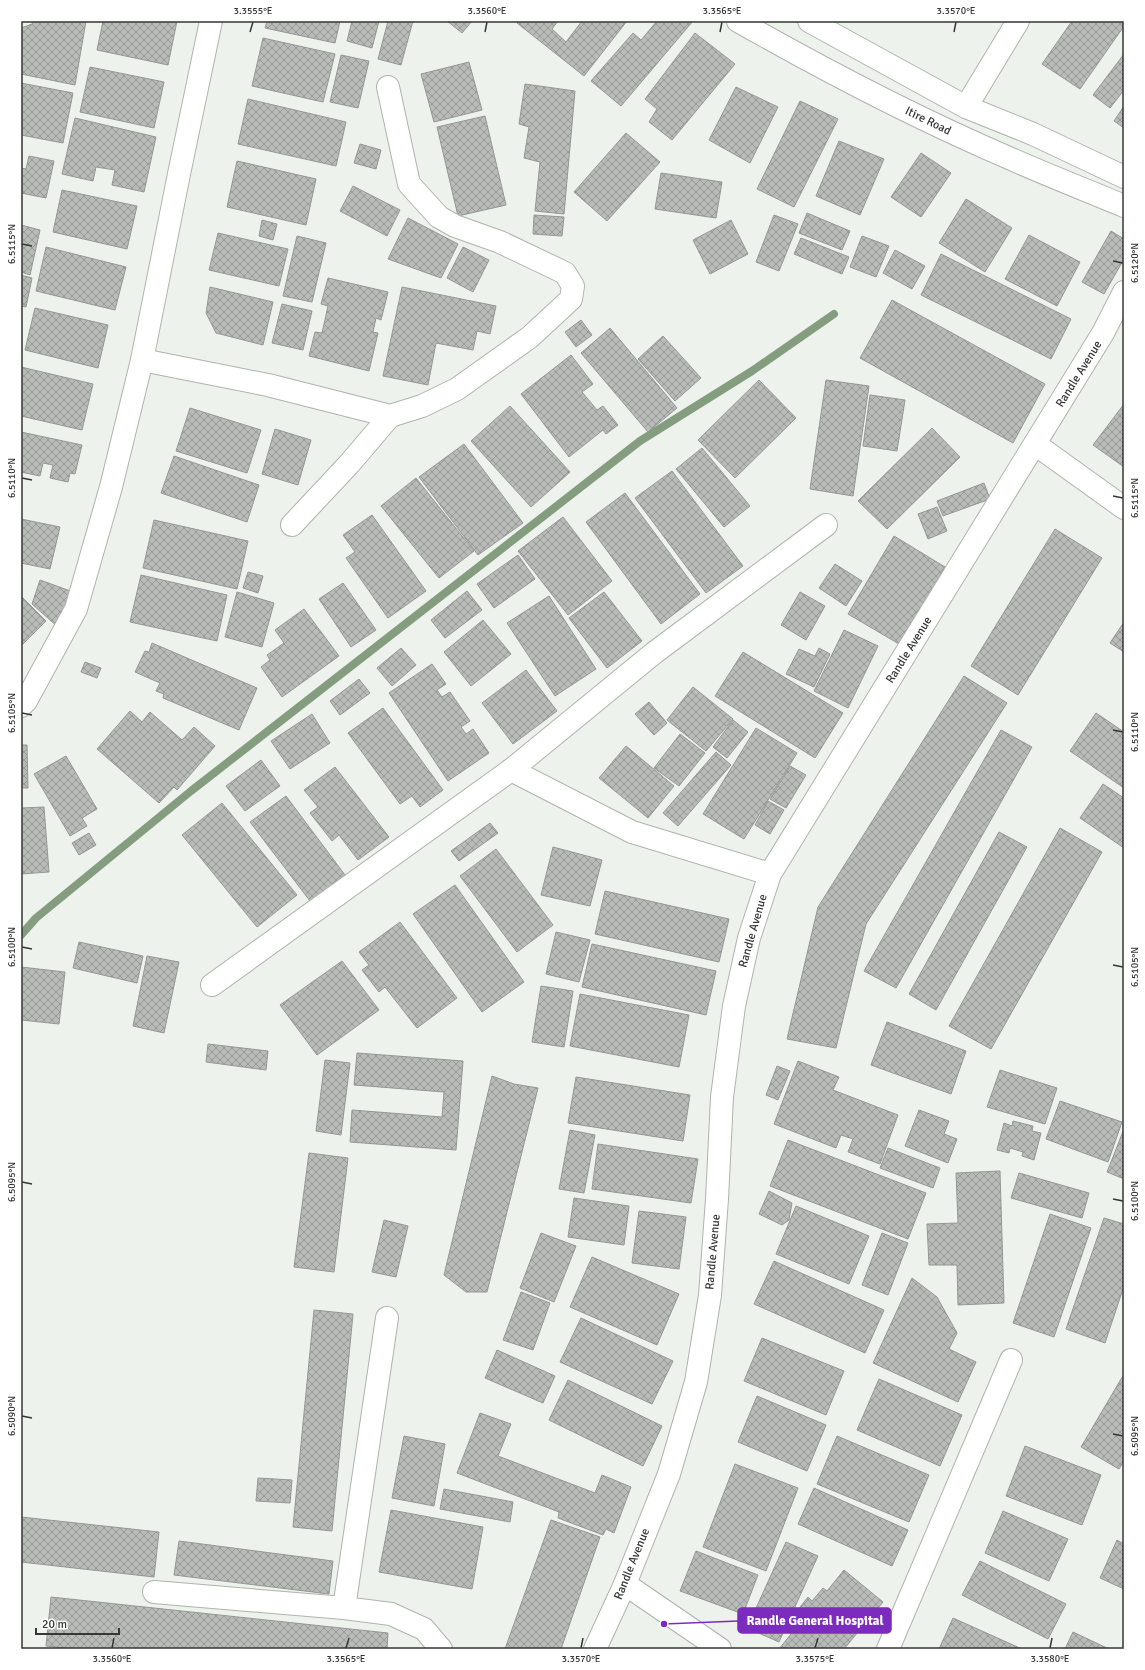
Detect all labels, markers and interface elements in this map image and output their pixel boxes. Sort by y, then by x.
text: 3.3555°E [234,5,273,17]
text: 3.3560°E [468,5,507,17]
text: 3.3565°E [703,5,742,17]
text: 3.3570°E [937,5,976,17]
street label: Itire Road [902,103,954,139]
text: 6.5115°N [6,224,18,264]
text: 6.5120°N [1129,243,1141,283]
street label: Randle Avenue [1053,338,1105,410]
text: 6.5110°N [6,458,18,498]
text: 6.5115°N [1129,478,1141,518]
street label: Randle Avenue [883,614,935,686]
text: 6.5105°N [6,693,18,733]
text: 6.5110°N [1129,712,1141,752]
street label: Randle Avenue [735,893,771,969]
text: 6.5100°N [6,927,18,967]
text: 6.5105°N [1129,947,1141,987]
text: 6.5095°N [6,1162,18,1202]
text: 6.5100°N [1129,1181,1141,1221]
street label: Randle Avenue [702,1214,724,1290]
text: 6.5090°N [6,1396,18,1436]
text: 6.5095°N [1129,1416,1141,1456]
street label: Randle Avenue [611,1526,653,1602]
callout: Randle General Hospital [738,1608,891,1633]
scale bar [36,1610,119,1636]
text: Randle General Hospital [747,1613,884,1629]
text: 20 m [42,1617,67,1632]
text: 3.3560°E [93,1653,132,1665]
text: 3.3565°E [327,1653,366,1665]
text: 3.3570°E [562,1653,601,1665]
text: 3.3575°E [796,1653,835,1665]
text: 3.3580°E [1031,1653,1070,1665]

